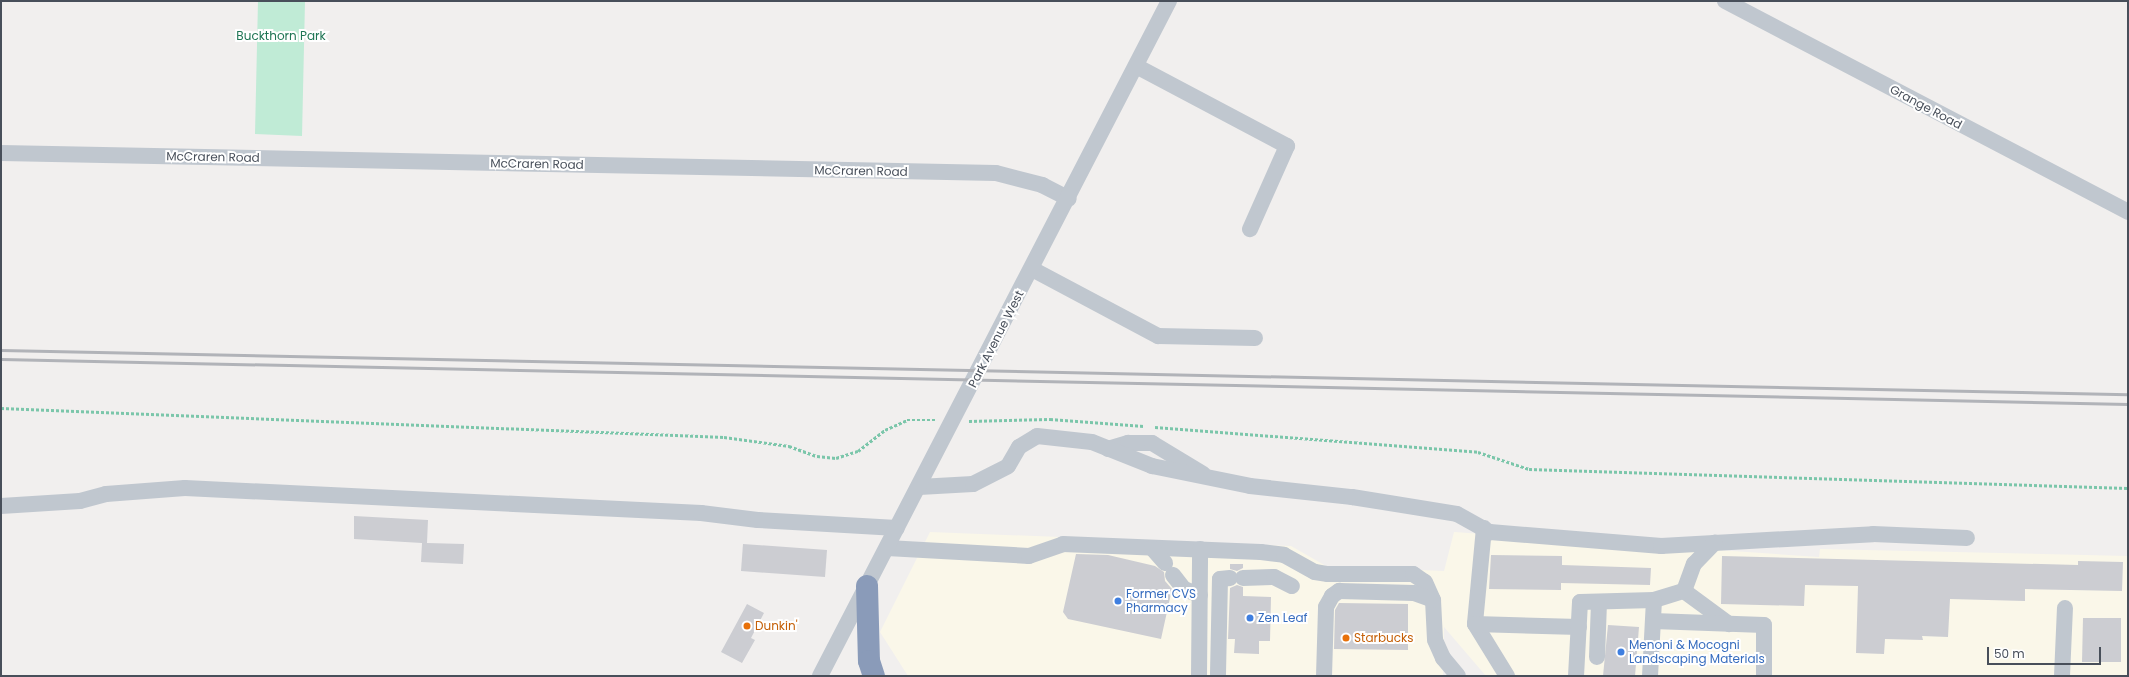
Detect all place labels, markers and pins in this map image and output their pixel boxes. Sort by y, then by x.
place label: Former CVS Pharmacy [1126,587,1196,615]
marker: Former CVS Pharmacy [1113,596,1123,606]
place label: Zen Leaf [1258,611,1307,625]
marker: Zen Leaf [1245,613,1255,623]
place label: Dunkin' [755,619,798,633]
marker: Dunkin' [742,621,752,631]
place label: Starbucks [1354,631,1414,645]
marker: Starbucks [1341,633,1351,643]
place label: Menoni & Mocogni Landscaping Materials [1629,638,1765,666]
marker: Menoni & Mocogni Landscaping Materials [1616,647,1626,657]

